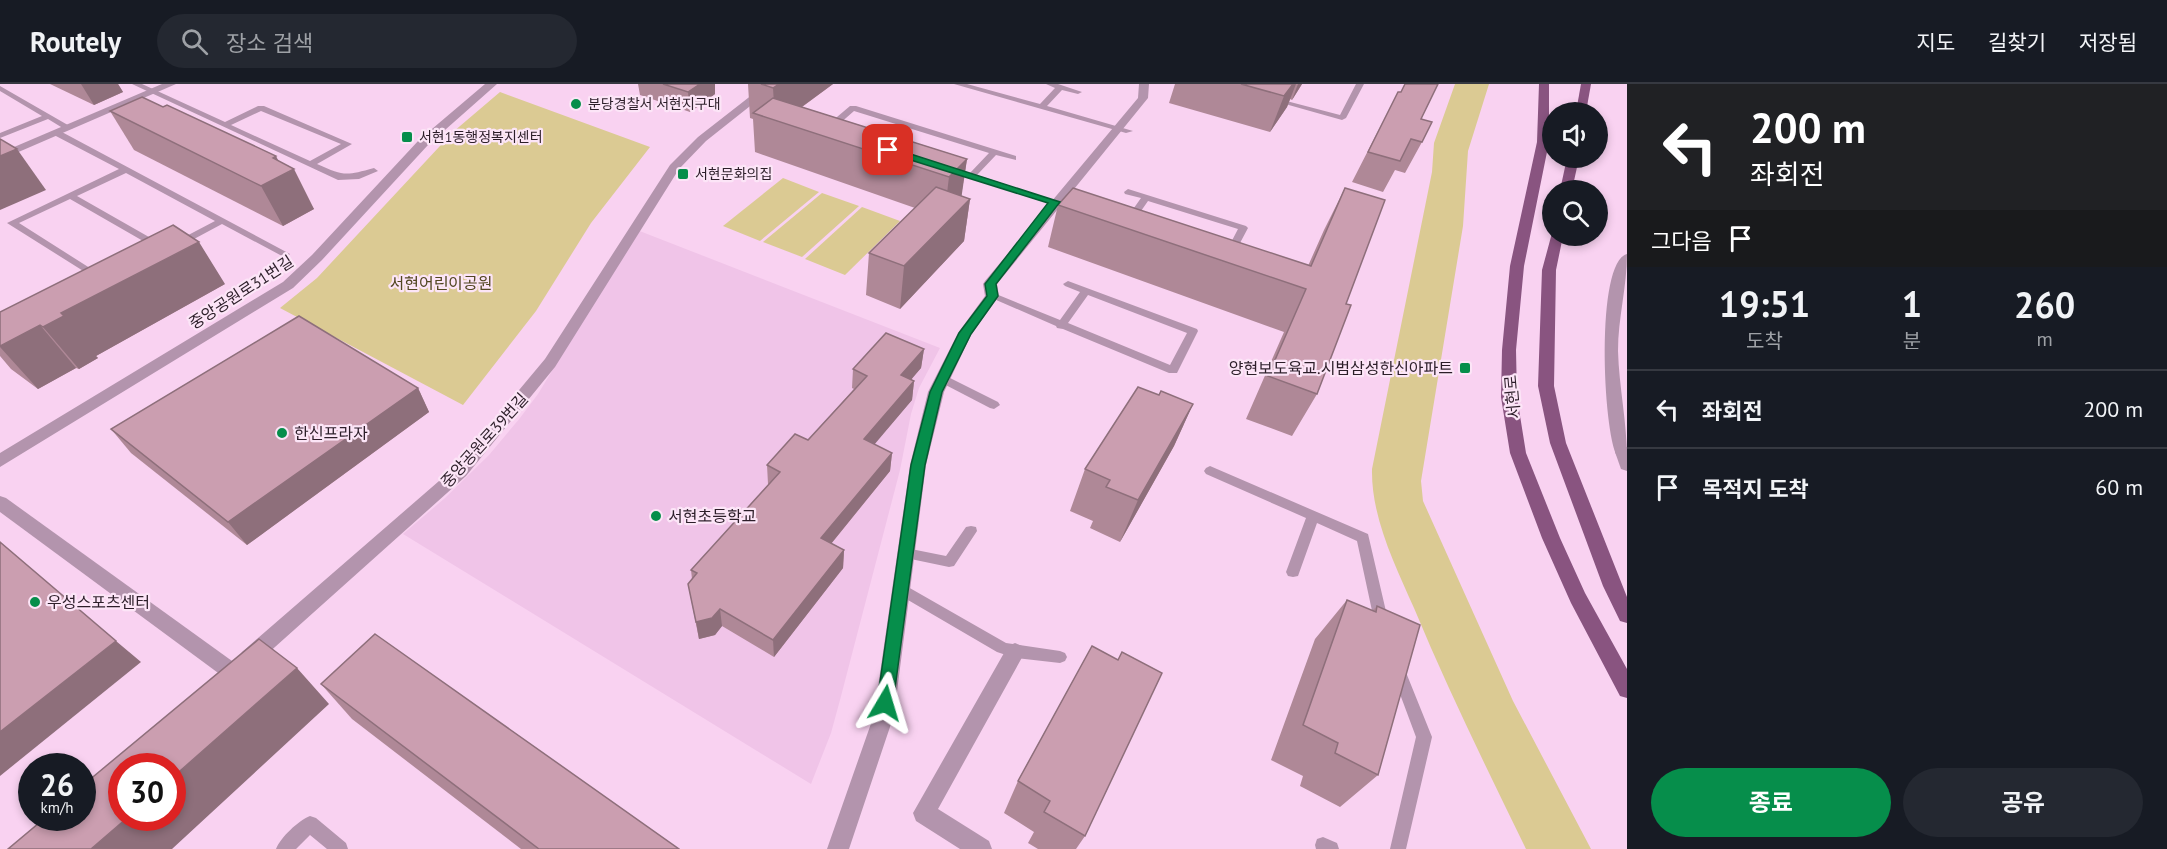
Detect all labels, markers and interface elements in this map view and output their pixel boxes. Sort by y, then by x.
search box [157,14,577,68]
text: Routely [30,23,121,60]
icon: search [178,25,211,58]
text: 장소 검색 [226,29,313,57]
text: 지도 [1916,29,1955,56]
text: 길찾기 [1988,29,2046,56]
text: 저장됨 [2079,29,2137,56]
place label: 분당경찰서 서현지구대 [588,95,721,113]
marker: 분당경찰서 서현지구대 [569,97,583,111]
text: 200 m [1750,100,1866,155]
map controls [1542,102,1608,246]
button: sound [1542,102,1608,168]
icon: left [1651,108,1729,186]
pin [862,124,913,175]
place label: 서현1동행정복지센터 [419,128,543,146]
marker: 서현1동행정복지센터 [400,130,414,144]
icon: arrive [871,133,904,166]
text: 좌회전 [1750,157,1825,191]
place label: 서현문화의집 [695,165,772,183]
marker: 서현문화의집 [676,167,690,181]
button: search [1542,180,1608,246]
icon: arrive [1724,222,1757,255]
text: 그다음 [1651,227,1712,255]
street label: 중앙공원로31번길 [185,251,297,333]
park label: 서현어린이공원 [389,273,493,293]
text: 19:51 [1719,280,1810,327]
text: 1 [1902,280,1922,327]
text: 260 [2014,281,2075,328]
text: m [2036,326,2053,352]
text: 도착 [1746,328,1783,354]
text: 분 [1903,328,1921,354]
place label: 양현보도육교.시범삼성한신아파트 [1229,358,1453,378]
marker: 양현보도육교.시범삼성한신아파트 [1458,361,1472,375]
street label: 서현로 [1500,374,1524,420]
street label: 중앙공원로39번길 [436,389,532,491]
icon: left [1651,393,1684,426]
text: 200 m [2083,395,2143,423]
text: 좌회전 [1702,397,1763,425]
place label: 한신프라자 [294,423,368,443]
marker: 한신프라자 [275,426,289,440]
icon: arrive [1651,471,1684,504]
text: 60 m [2095,473,2143,501]
text: 목적지 도착 [1702,475,1809,503]
place label: 서현초등학교 [668,506,756,526]
marker: 서현초등학교 [649,509,663,523]
place label: 우성스포츠센터 [47,592,150,612]
marker: 우성스포츠센터 [28,595,42,609]
position arrow [853,671,917,735]
speed limit sign: 30 [108,753,186,831]
text: 26 [40,765,74,804]
button: 종료 [1651,768,1891,837]
button: 공유 [1903,768,2143,837]
text: km/h [41,798,73,817]

